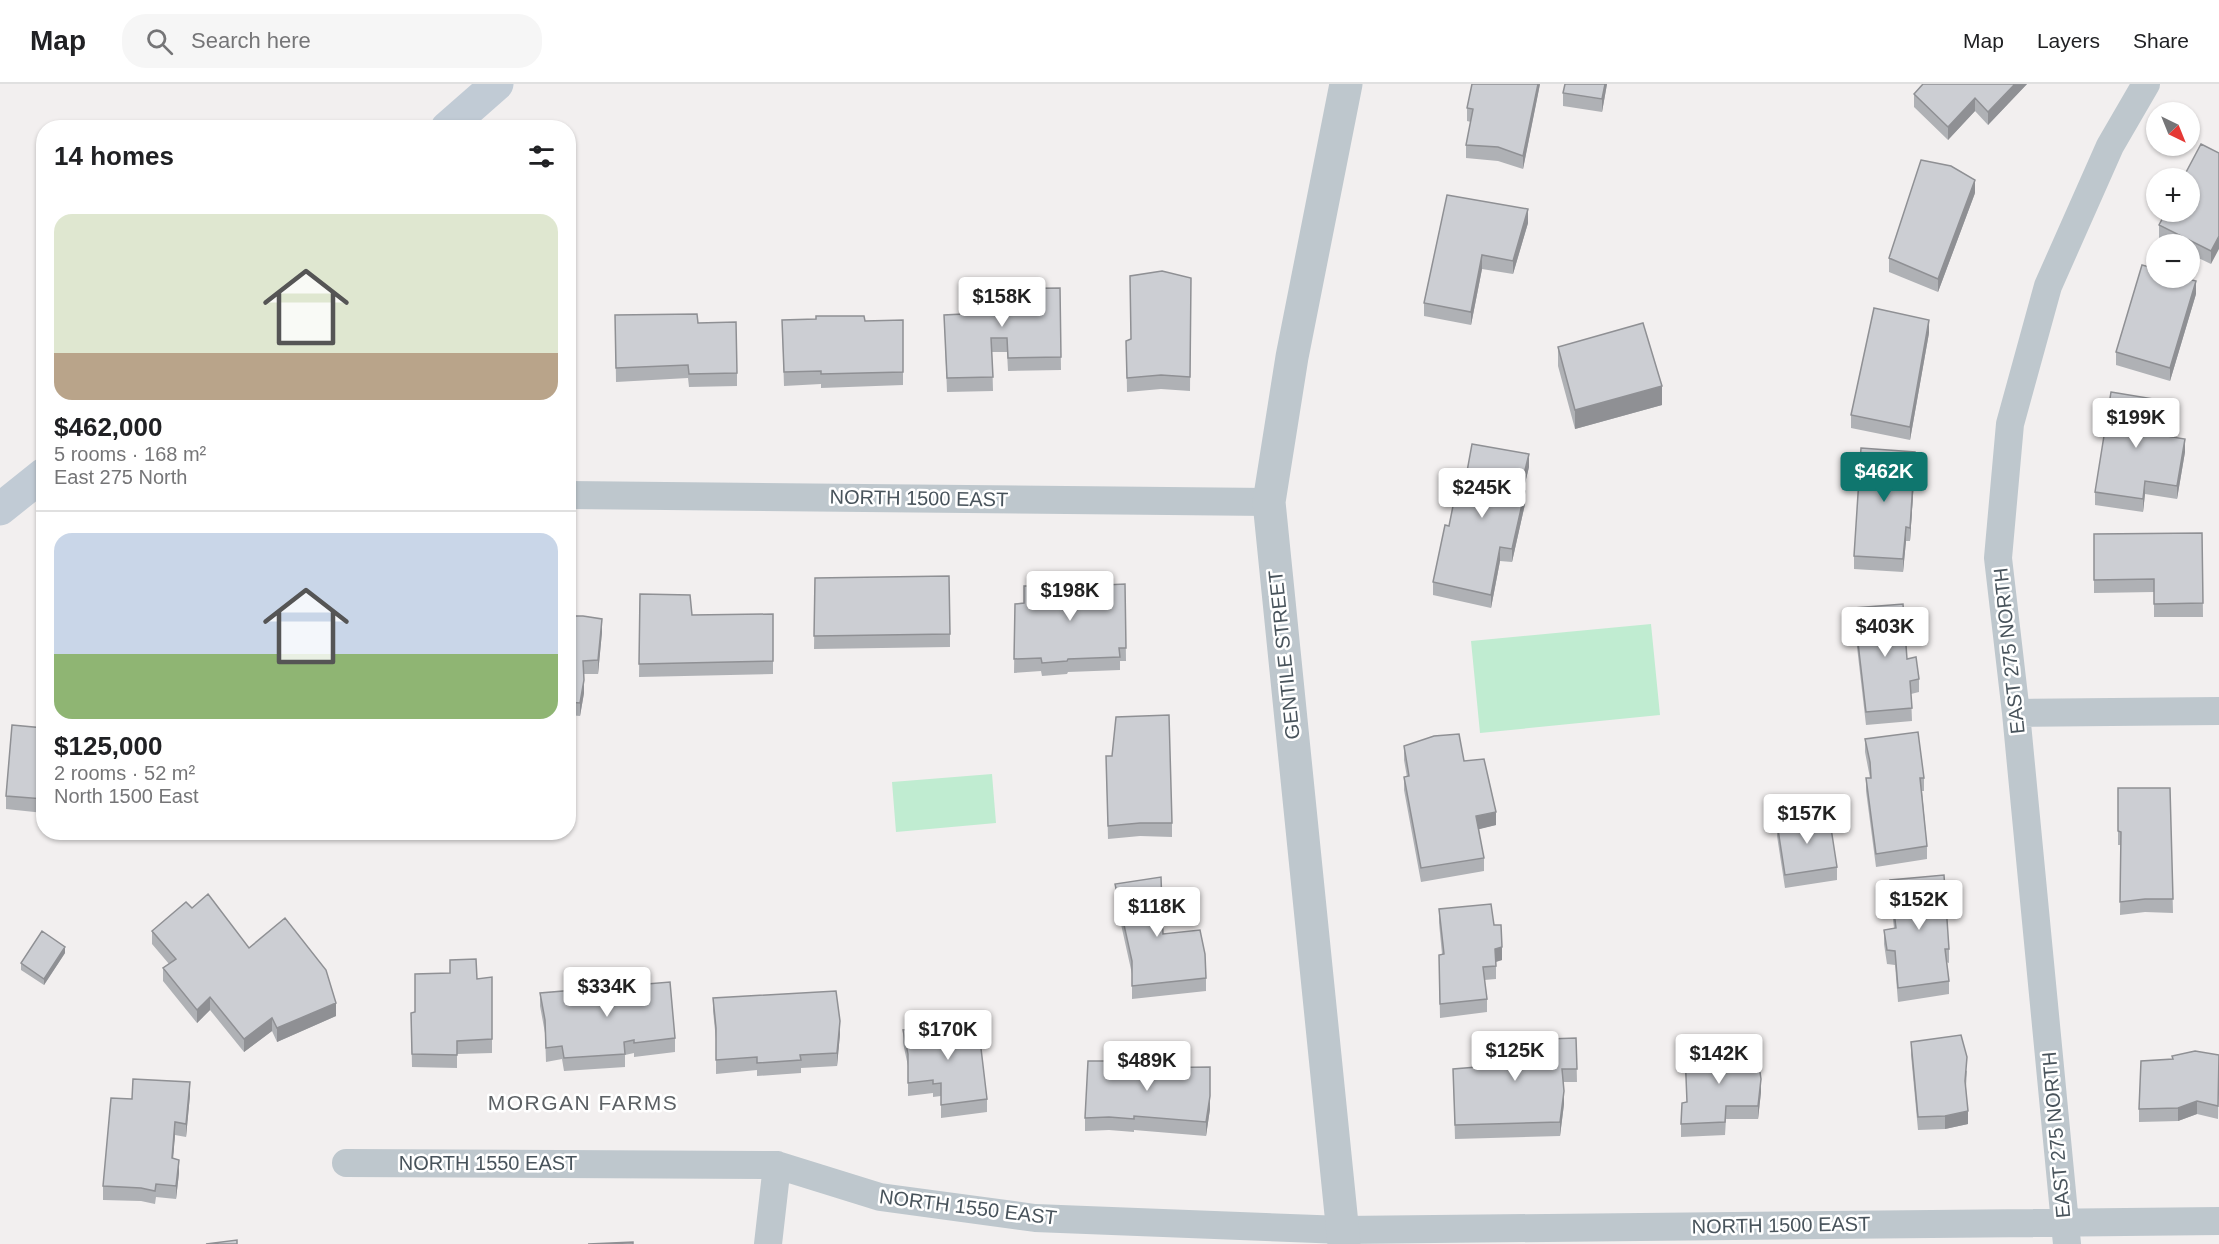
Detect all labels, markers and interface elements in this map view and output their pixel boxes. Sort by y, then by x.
search box [122,14,542,68]
text: Map [30,25,86,56]
icon: search [143,25,176,58]
text: Search here [191,28,311,53]
text: Map [1963,29,2004,52]
text: Layers [2037,29,2100,52]
text: Share [2133,29,2189,52]
north arrow [2146,102,2200,156]
map controls [2146,102,2200,288]
icon: filters [525,140,558,173]
text: 14 homes [54,141,174,171]
button: + [2146,168,2200,222]
button: − [2146,234,2200,288]
icon: home [252,253,360,361]
pin: $158K [960,277,1044,328]
text: $158K [973,285,1031,307]
pin: $199K [2094,398,2178,449]
text: $199K [2107,406,2165,428]
text: $462,000 [54,412,162,442]
text: 5 rooms · 168 m² [54,443,206,465]
pin: $462K [1842,452,1926,503]
text: $462K [1855,460,1913,482]
text: East 275 North [54,466,187,488]
pin: $245K [1440,468,1524,519]
text: $245K [1453,476,1511,498]
street label: NORTH 1500 EAST [830,485,1008,511]
street label: EAST 275 NORTH [1989,567,2029,735]
street label: GENTILE STREET [1264,569,1304,741]
pin: $198K [1028,571,1112,622]
icon: home [252,572,360,680]
text: $198K [1041,579,1099,601]
pin: $403K [1843,607,1927,658]
text: $403K [1856,615,1914,637]
text: $125,000 [54,731,162,761]
text: 2 rooms · 52 m² [54,762,195,784]
text: North 1500 East [54,785,199,807]
pin: $157K [1765,794,1849,845]
text: $157K [1778,802,1836,824]
pin: $152K [1877,880,1961,931]
pin: $118K [1115,887,1199,938]
text: $152K [1890,888,1948,910]
text: $118K [1128,895,1186,917]
pin: $334K [565,967,649,1018]
text: $334K [578,975,636,997]
pin: $170K [906,1010,990,1061]
text: $170K [919,1018,977,1040]
pin: $125K [1473,1031,1557,1082]
pin: $142K [1677,1034,1761,1085]
text: $125K [1486,1039,1544,1061]
pin: $489K [1105,1041,1189,1092]
text: $142K [1690,1042,1748,1064]
text: $489K [1118,1049,1176,1071]
street label: EAST 275 NORTH [2038,1051,2074,1219]
district label: MORGAN FARMS [488,1091,678,1114]
street label: NORTH 1550 EAST [399,1152,577,1174]
street label: NORTH 1550 EAST [878,1185,1058,1229]
street label: NORTH 1500 EAST [1692,1212,1870,1238]

